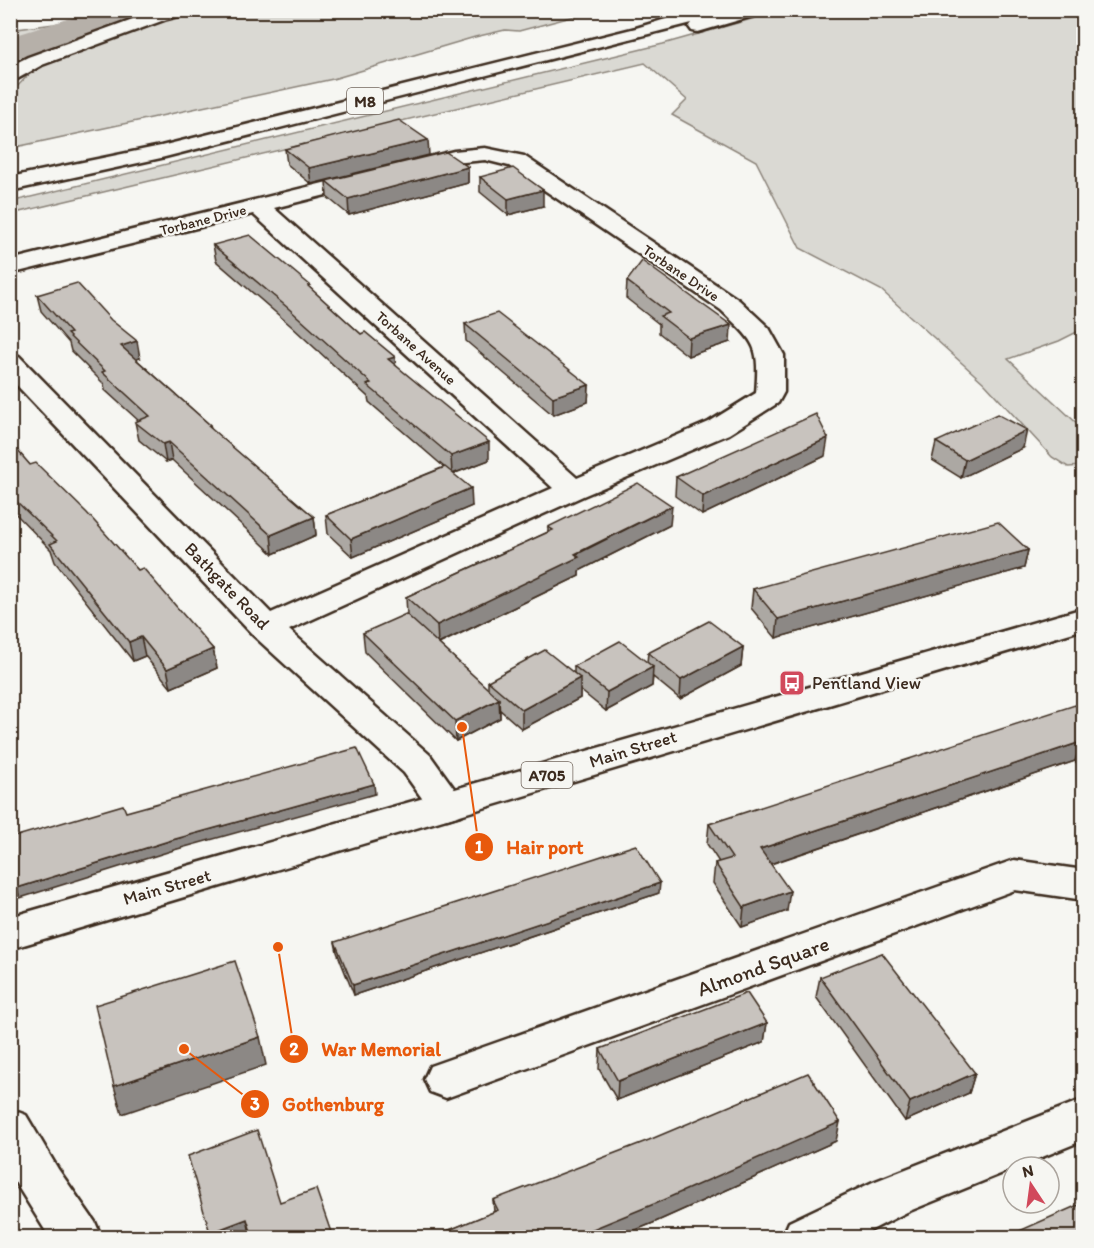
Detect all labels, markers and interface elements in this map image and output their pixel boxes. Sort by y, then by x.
road number: M8 [347,88,383,114]
street label: Torbane Drive [158,201,248,239]
street label: Torbane Drive [639,241,723,305]
street label: Torbane Avenue [372,307,460,389]
street label: Bathgate Road [180,538,274,635]
bus stop icon: Pentland View [777,668,807,698]
place label: Pentland View [812,672,921,694]
street label: Main Street [587,725,680,773]
road number: A705 [522,762,572,788]
callout: Hair port [464,828,596,866]
text: Hair port [506,835,584,860]
text: 1 [475,836,484,858]
street label: Main Street [121,864,214,910]
street label: Almond Square [694,931,832,1001]
callout: War Memorial [279,1030,453,1068]
text: War Memorial [321,1037,441,1061]
text: 2 [289,1038,299,1060]
callout: Gothenburg [240,1085,396,1123]
text: Gothenburg [282,1092,385,1117]
text: 3 [250,1093,260,1115]
north arrow [1001,1155,1061,1215]
text: N [1020,1160,1035,1181]

